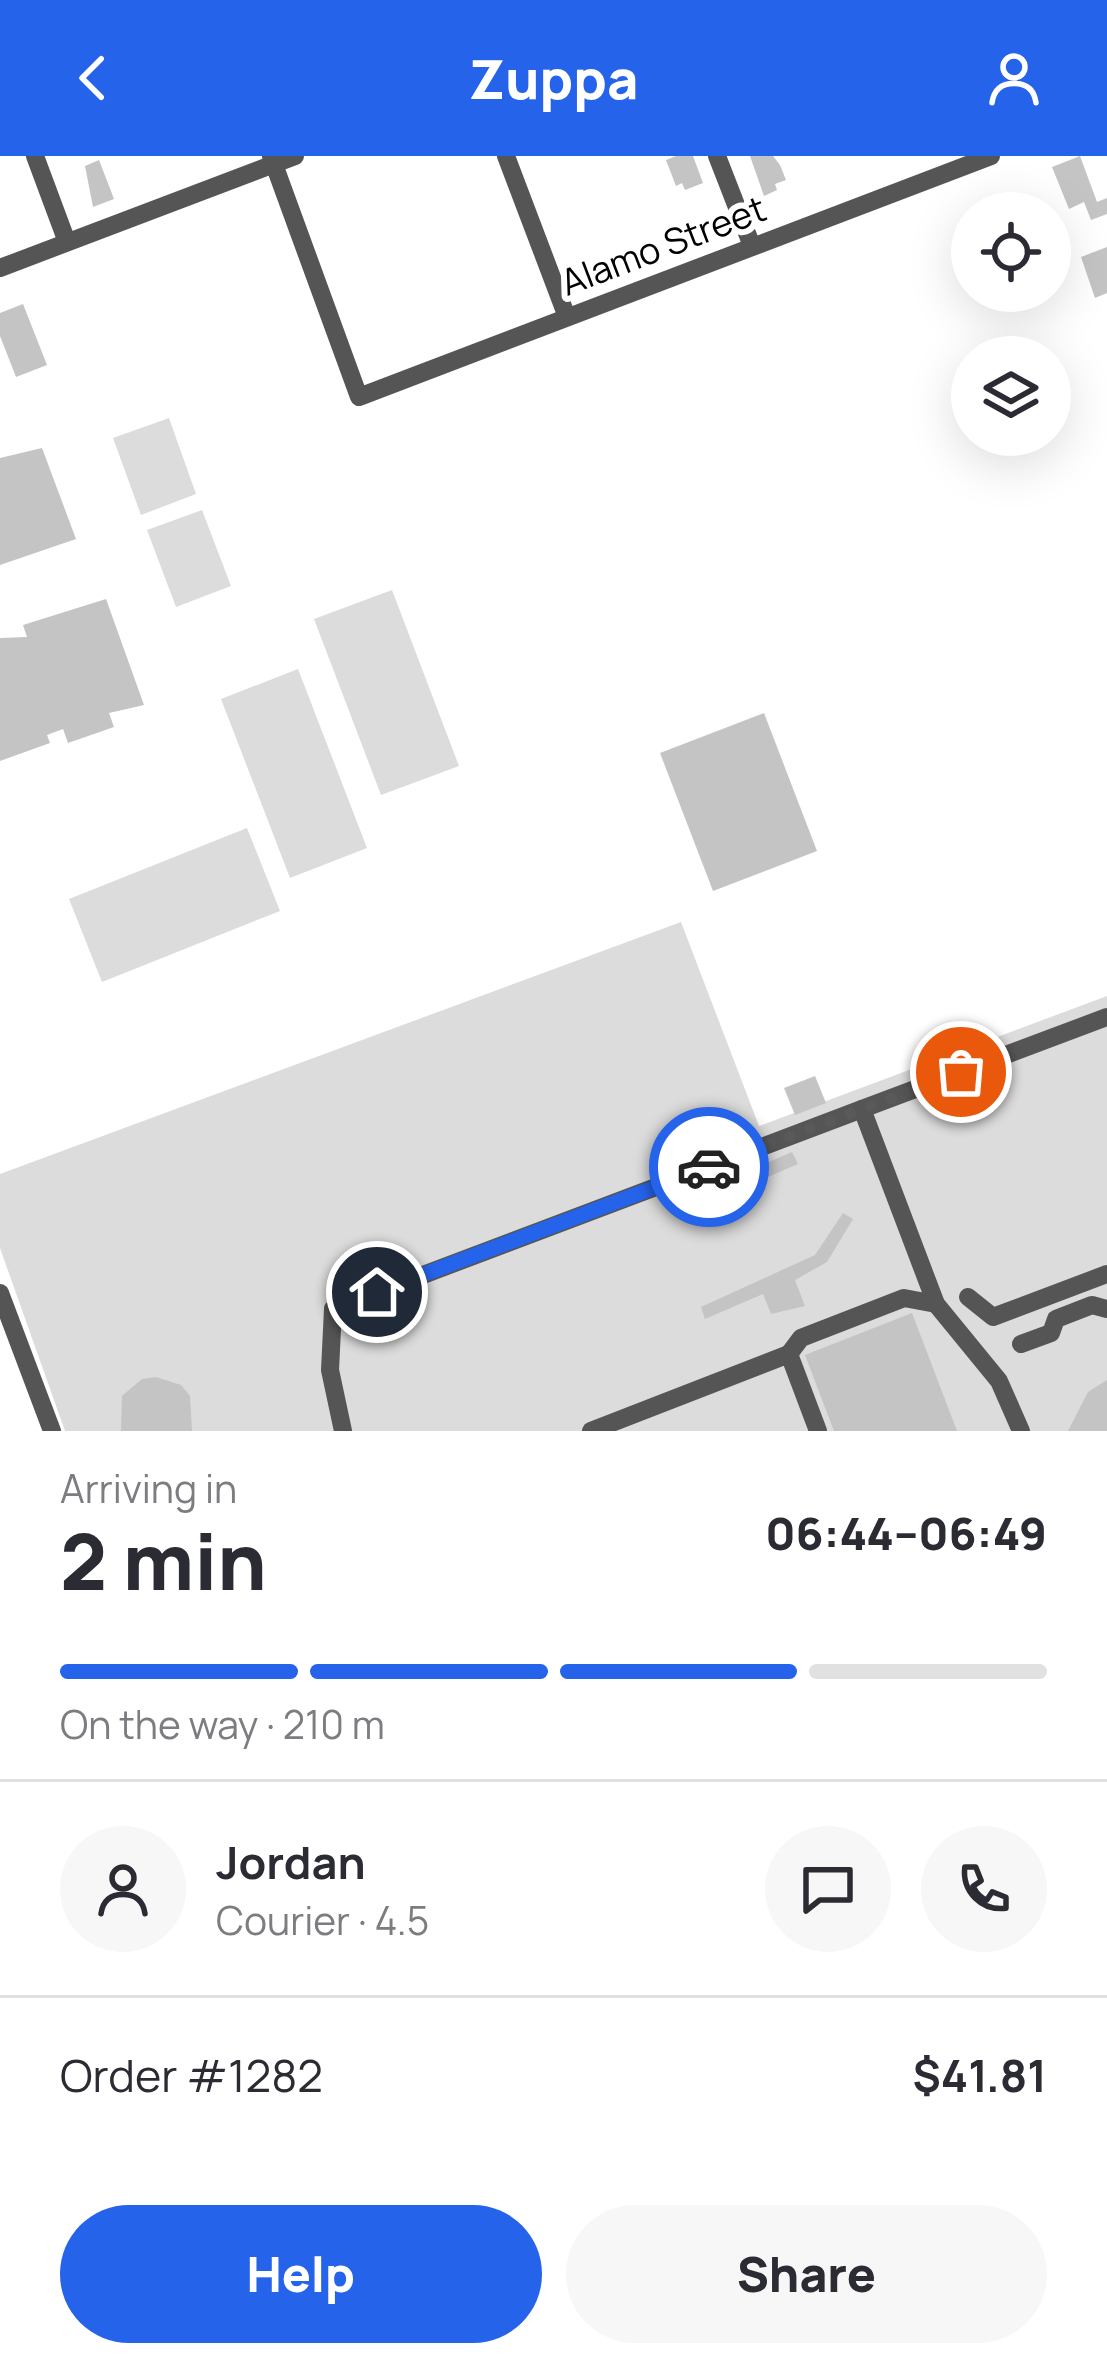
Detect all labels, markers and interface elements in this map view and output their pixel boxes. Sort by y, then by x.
text: Zuppa [469,41,638,115]
icon: back [60,45,126,111]
icon: person [981,45,1047,111]
street label: Alamo Street [553,183,773,307]
map controls [951,192,1071,456]
button: locate [951,192,1071,312]
button: layers [951,336,1071,456]
pin [910,1021,1012,1123]
icon: bag [928,1039,994,1105]
courier [649,1107,769,1227]
icon: car [676,1134,742,1200]
pin [326,1241,428,1343]
icon: home [344,1259,410,1325]
text: Arriving in [60,1461,237,1515]
text: 06:44–06:49 [765,1502,1047,1564]
text: 2 min [60,1507,267,1613]
text: On the way · 210 m [60,1697,385,1751]
button: person [60,1826,186,1952]
button: chat [765,1826,891,1952]
button: phone [921,1826,1047,1952]
text: Jordan [216,1831,366,1893]
text: Courier · 4.5 [216,1893,429,1947]
text: Order #1282 [60,2044,323,2106]
text: $41.81 [913,2044,1047,2106]
button: Help [60,2205,542,2343]
button: Share [566,2205,1047,2343]

